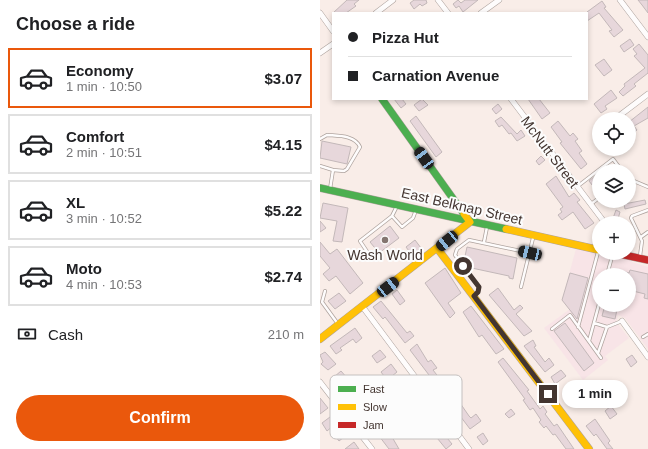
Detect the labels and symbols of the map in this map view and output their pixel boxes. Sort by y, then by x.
street label: McNutt Street [518,113,582,191]
car [412,145,436,171]
street label: East Belknap Street [400,184,524,228]
car [434,229,460,253]
marker: Wash World [380,235,390,245]
car [517,244,543,262]
place label: Wash World [347,247,423,263]
route start [454,257,472,275]
car [375,275,401,299]
legend [330,375,462,439]
callout: 1 min [562,380,628,408]
text: Fast [363,383,384,395]
route end [539,385,557,403]
text: Slow [363,401,387,413]
text: Jam [363,419,384,431]

